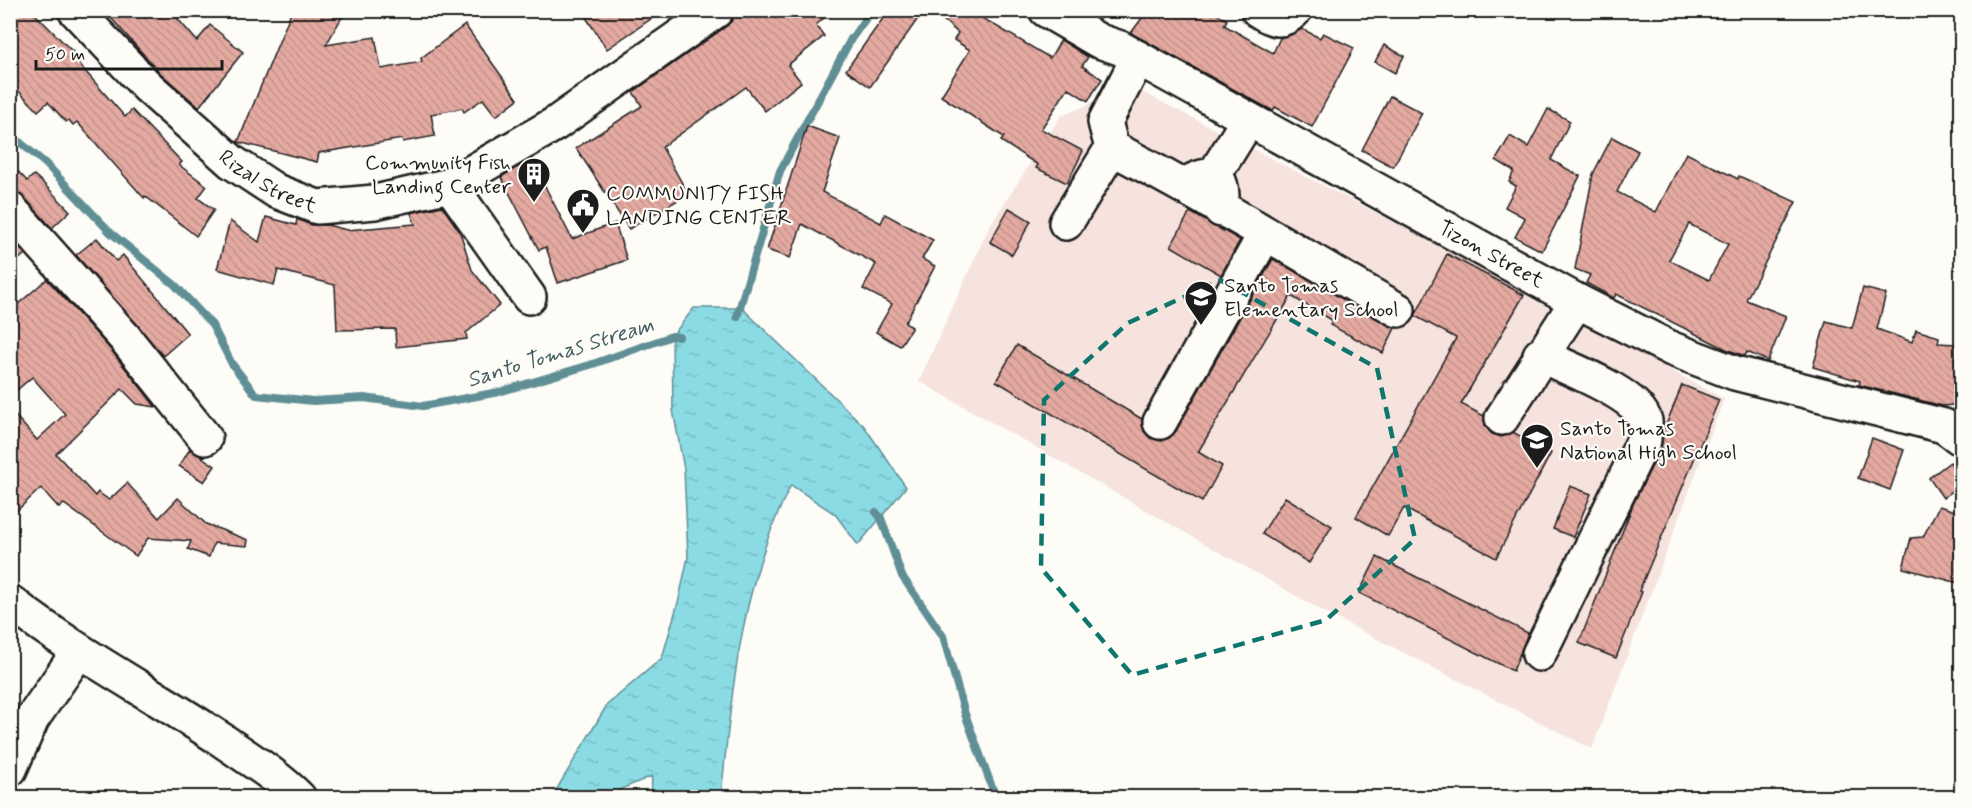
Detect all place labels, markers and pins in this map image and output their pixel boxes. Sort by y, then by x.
place label: Community Fish Landing Center [365,149,511,203]
building icon: Community Fish Landing Center [516,156,552,203]
place label: COMMUNITY FISH LANDING CENTER [606,180,792,232]
public building icon: COMMUNITY FISH LANDING CENTER [565,187,601,234]
place label: Santo Tomas Elementary School [1224,272,1399,324]
school or university icon: Santo Tomas Elementary School [1183,279,1219,326]
place label: Santo Tomas National High School [1560,415,1737,467]
school or university icon: Santo Tomas National High School [1519,422,1555,469]

